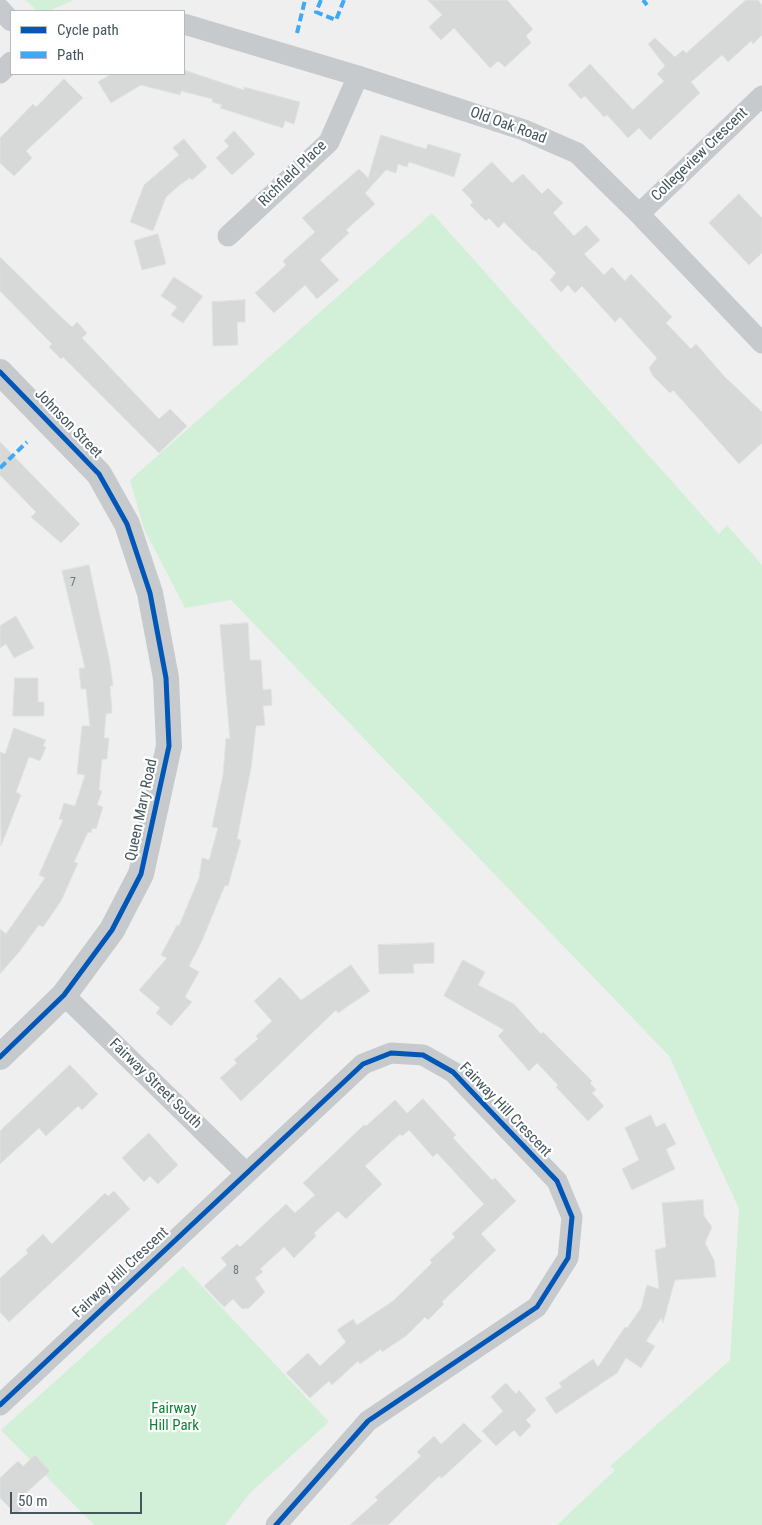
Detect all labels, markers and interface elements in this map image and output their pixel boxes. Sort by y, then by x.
legend [10,10,185,75]
text: Cycle path [57,21,119,39]
text: Path [57,46,84,64]
street label: Old Oak Road [467,104,549,148]
street label: Collegeview Crescent [648,104,752,206]
street label: Richfield Place [255,137,331,211]
street label: Johnson Street [30,386,106,462]
house number: 7 [70,576,76,590]
street label: Queen Mary Road [122,757,162,863]
street label: Fairway Street South [105,1035,205,1133]
street label: Fairway Hill Crescent [455,1059,555,1161]
street label: Fairway Hill Crescent [69,1224,173,1322]
house number: 8 [233,1264,239,1278]
park label: Fairway Hill Park [149,1400,199,1435]
scale bar [12,1482,145,1514]
text: 50 m [18,1492,48,1510]

